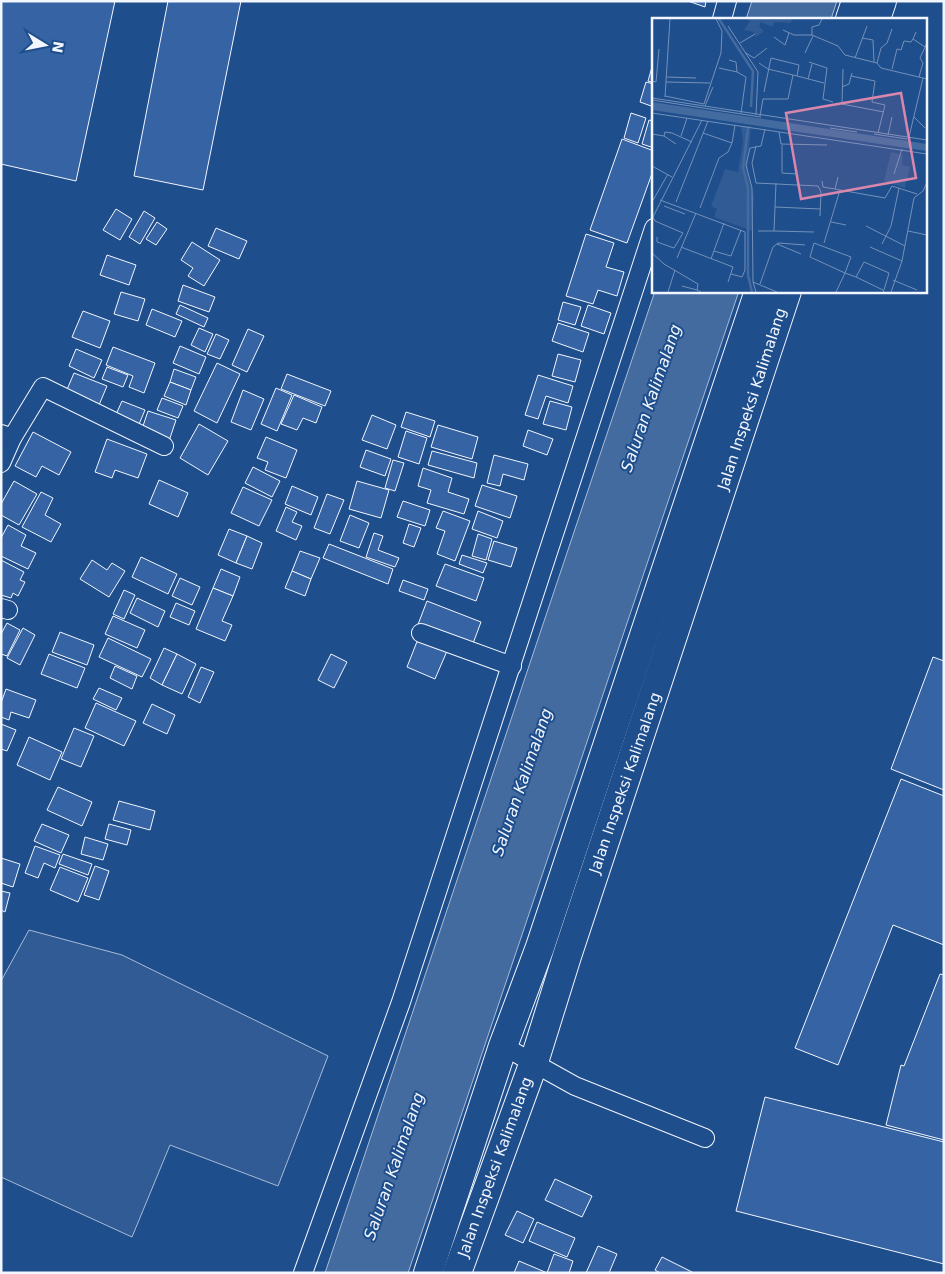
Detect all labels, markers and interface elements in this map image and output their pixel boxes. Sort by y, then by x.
inset map [652,18,928,292]
north arrow [20,20,70,70]
text: N [49,40,67,54]
street label: Jalan Inspeksi Kalimalang [714,306,790,493]
water label: Saluran Kalimalang [617,322,685,474]
street label: Jalan Inspeksi Kalimalang [585,690,665,877]
water label: Saluran Kalimalang [488,706,556,858]
street label: Jalan Inspeksi Kalimalang [454,1074,536,1261]
water label: Saluran Kalimalang [360,1090,428,1242]

